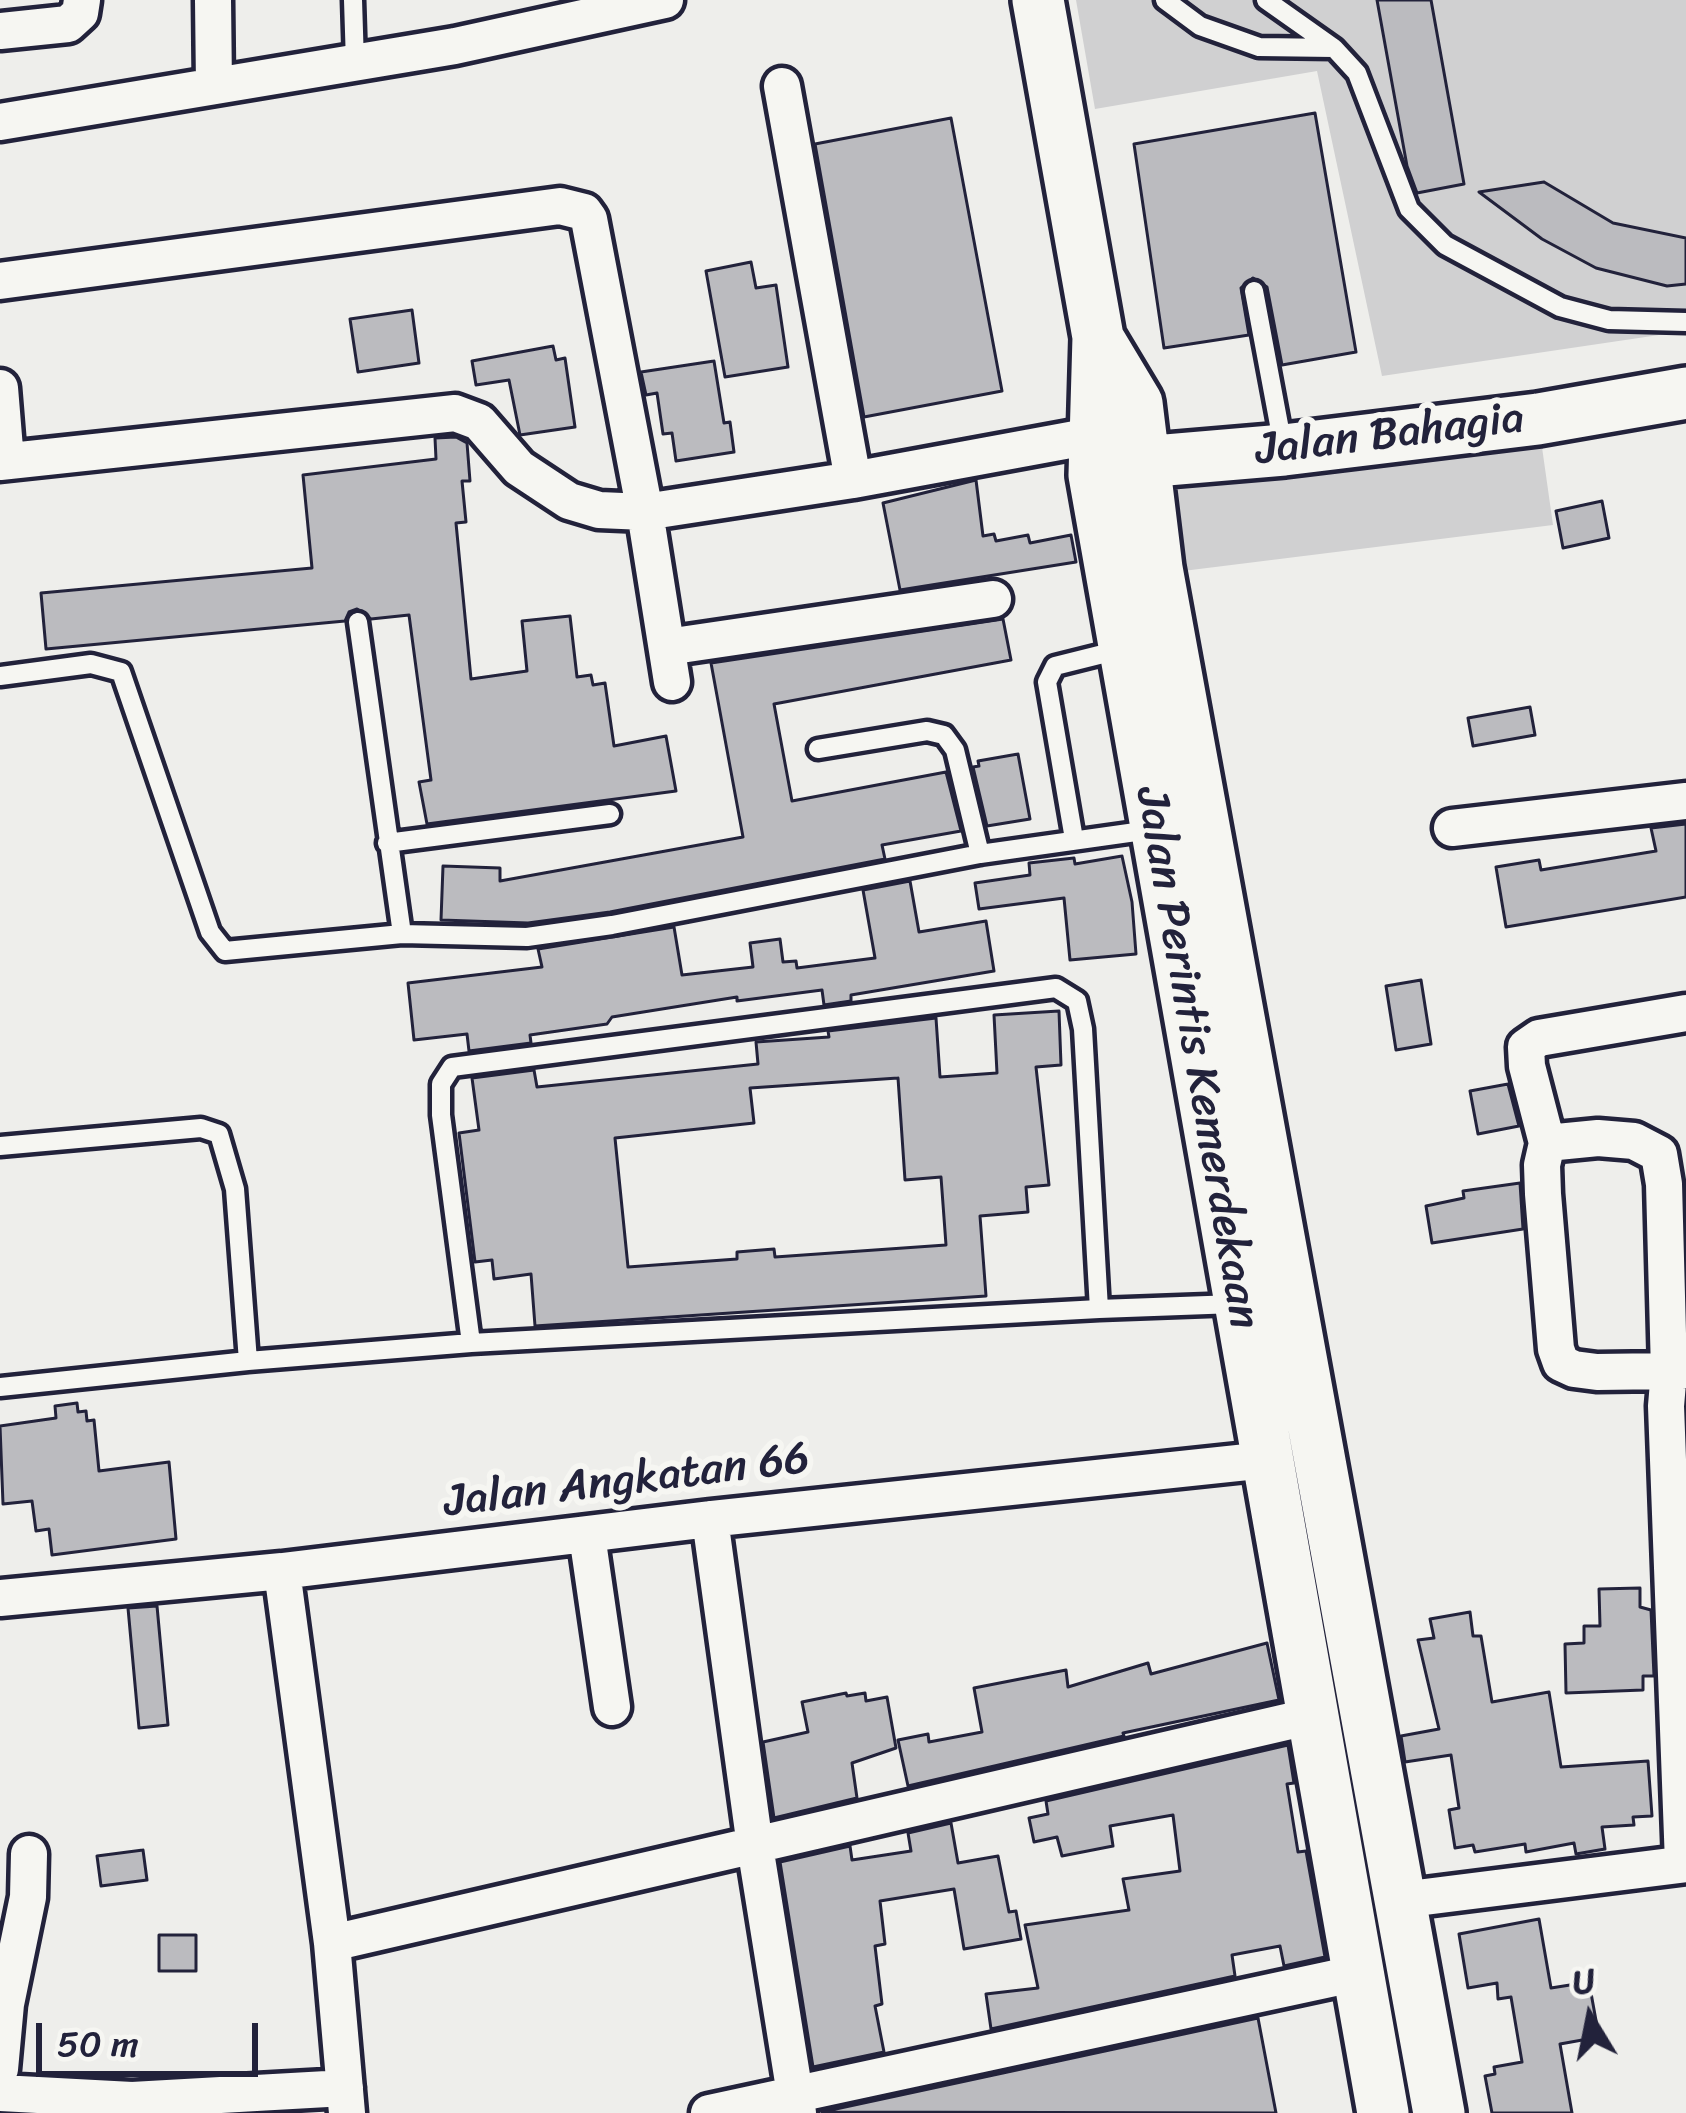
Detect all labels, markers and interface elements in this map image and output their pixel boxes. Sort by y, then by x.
street label: Jalan Bahagia [1253,393,1527,479]
street label: Jalan Perintis Kemerdekaan [1122,783,1270,1333]
street label: Jalan Angkatan 66 [441,1433,813,1531]
text: U [1568,1951,1600,2012]
north arrow [1530,1957,1650,2077]
scale bar [42,1999,264,2073]
text: 50 m [57,2012,139,2076]

